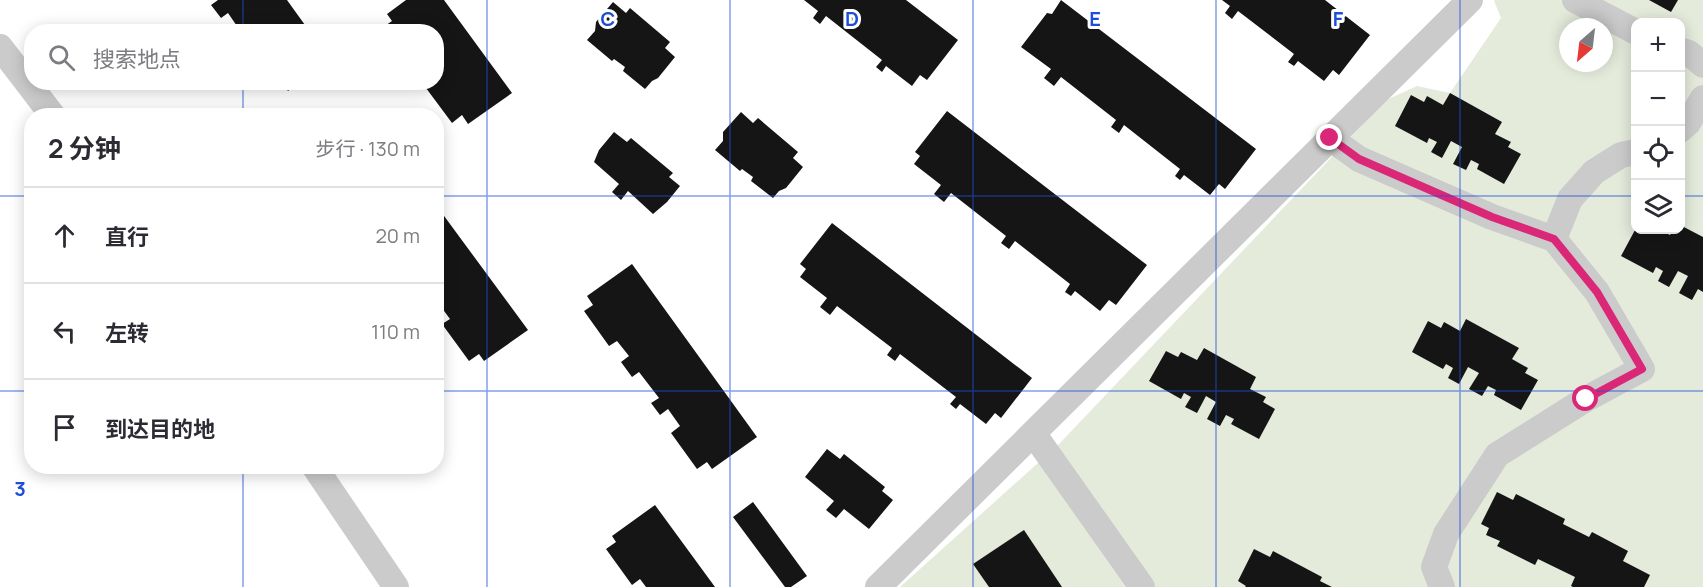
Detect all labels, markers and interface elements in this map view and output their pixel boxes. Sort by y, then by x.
text: C [601,5,615,32]
text: D [845,5,859,32]
text: E [1089,5,1101,32]
text: F [1333,5,1344,32]
north arrow [1559,18,1613,72]
map controls [1631,18,1685,234]
button: + [1631,18,1685,72]
search box [24,24,444,90]
icon: search [45,41,78,74]
text: 搜索地点 [93,44,181,74]
button: − [1631,72,1685,126]
route end [1316,124,1342,150]
button: locate [1631,126,1685,180]
text: 2 分钟 [48,130,121,166]
text: 步行 · 130 m [315,135,420,162]
button: layers [1631,180,1685,234]
icon: ahead [48,219,81,252]
text: 直行 [105,222,149,252]
text: 20 m [375,222,420,249]
icon: left [48,315,81,348]
text: 左转 [105,318,149,348]
text: 110 m [371,318,420,345]
route start [1572,385,1598,411]
icon: arrive [48,411,81,444]
text: 到达目的地 [105,414,215,444]
text: 3 [14,475,26,502]

